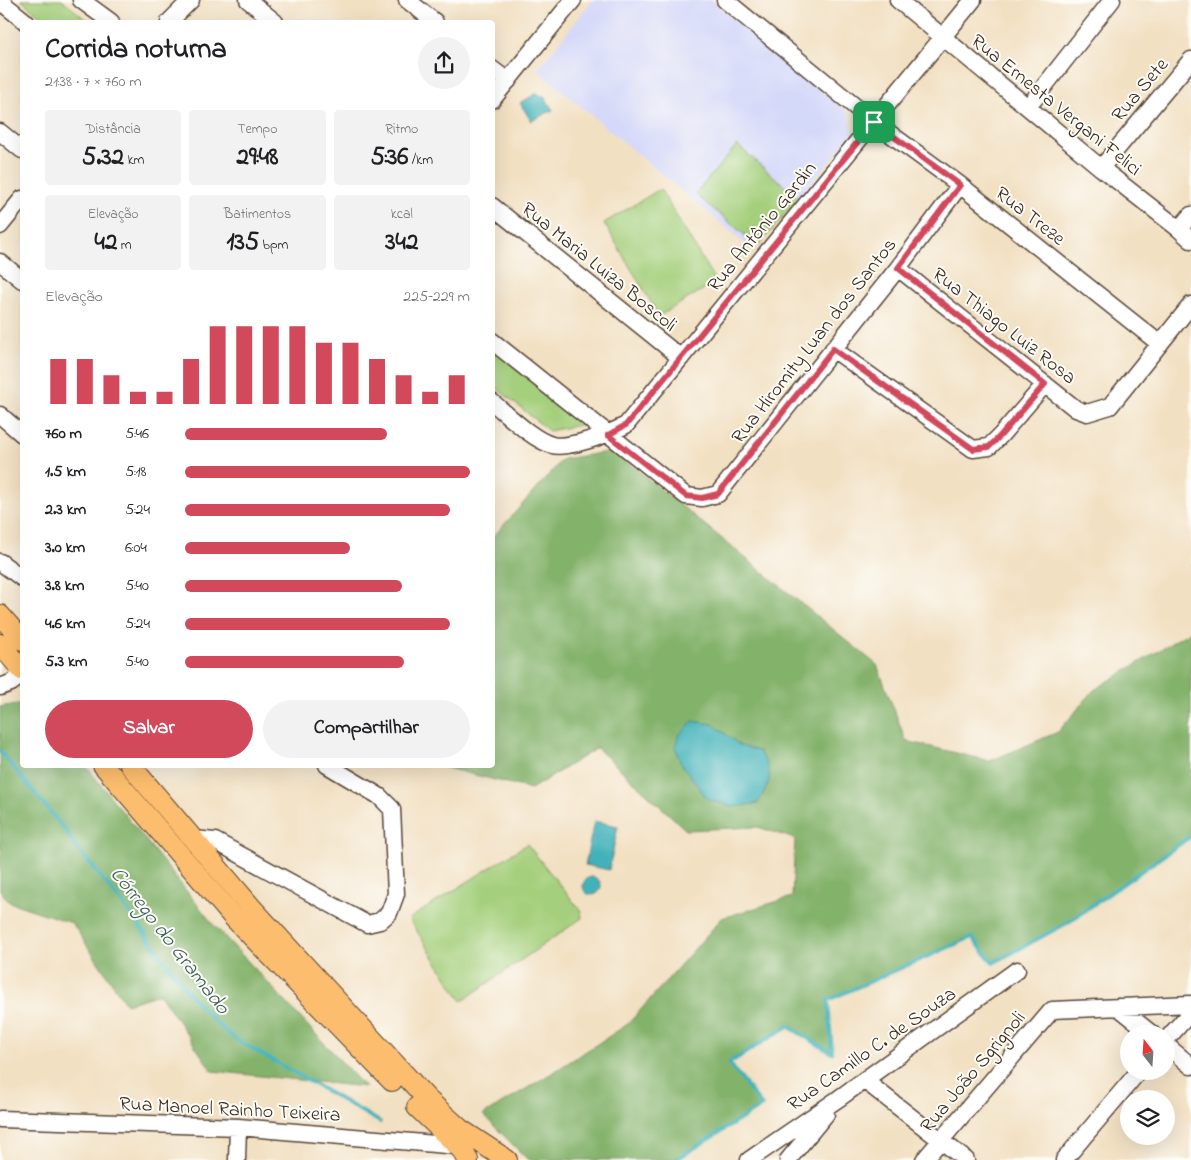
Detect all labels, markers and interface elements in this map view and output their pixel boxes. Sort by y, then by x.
street label: Rua Ernesta Vergani Felici [963,28,1147,185]
text: Corrida noturna [45,30,227,71]
button: share [418,37,470,89]
street label: Rua Sete [1105,52,1176,129]
text: 21:38 · 7 × 760 m [45,70,142,94]
pin [853,101,895,143]
icon: arrive [860,108,888,136]
text: Distância [85,119,141,140]
text: Tempo [237,119,278,140]
text: Ritmo [385,119,418,140]
text: 5.32 [82,140,124,176]
text: 29:48 [237,140,278,176]
text: 5:36 [371,140,408,176]
text: km [124,150,144,171]
text: /km [408,150,433,171]
street label: Rua Antônio Gardin [701,156,825,299]
street label: Rua Treze [988,180,1071,254]
street label: Rua Maria Luiza Boscoli [514,196,683,340]
text: Elevação [88,204,138,225]
text: Batimentos [224,204,291,225]
text: kcal [391,204,413,225]
text: 42 [95,225,117,261]
text: 135 [227,225,259,261]
text: 342 [385,225,418,261]
street label: Rua Hiromity Luan dos Santos [725,232,905,451]
text: m [117,235,132,256]
text: bpm [259,235,288,256]
street label: Rua Thiago Luiz Rosa [924,261,1082,393]
text: Elevação [45,285,103,309]
text: 225–229 m [403,285,470,309]
text: 760 m [45,422,82,446]
text: 5:46 [125,422,149,446]
text: 1.5 km [45,460,86,484]
text: 5:18 [125,460,147,484]
text: 2.3 km [45,498,86,522]
text: 5:24 [125,498,150,522]
text: 3.0 km [45,536,85,560]
text: 6:04 [125,536,147,560]
text: 3.8 km [45,574,84,598]
text: 5:40 [125,574,149,598]
text: 4.6 km [45,612,85,636]
text: 5:24 [125,612,150,636]
text: 5.3 km [45,650,87,674]
text: 5:40 [125,650,149,674]
button: Salvar [45,700,253,758]
button: Compartilhar [263,700,470,758]
water label: Córrego do Gramado [101,861,237,1023]
street label: Rua Camillo C. de Souza [782,981,963,1119]
street label: Rua João Sgrignoli [914,1005,1034,1140]
north arrow [1120,1025,1175,1080]
map controls [1120,1025,1175,1145]
street label: Rua Manoel Rainho Teixeira [118,1090,341,1131]
button: layers [1120,1090,1175,1145]

